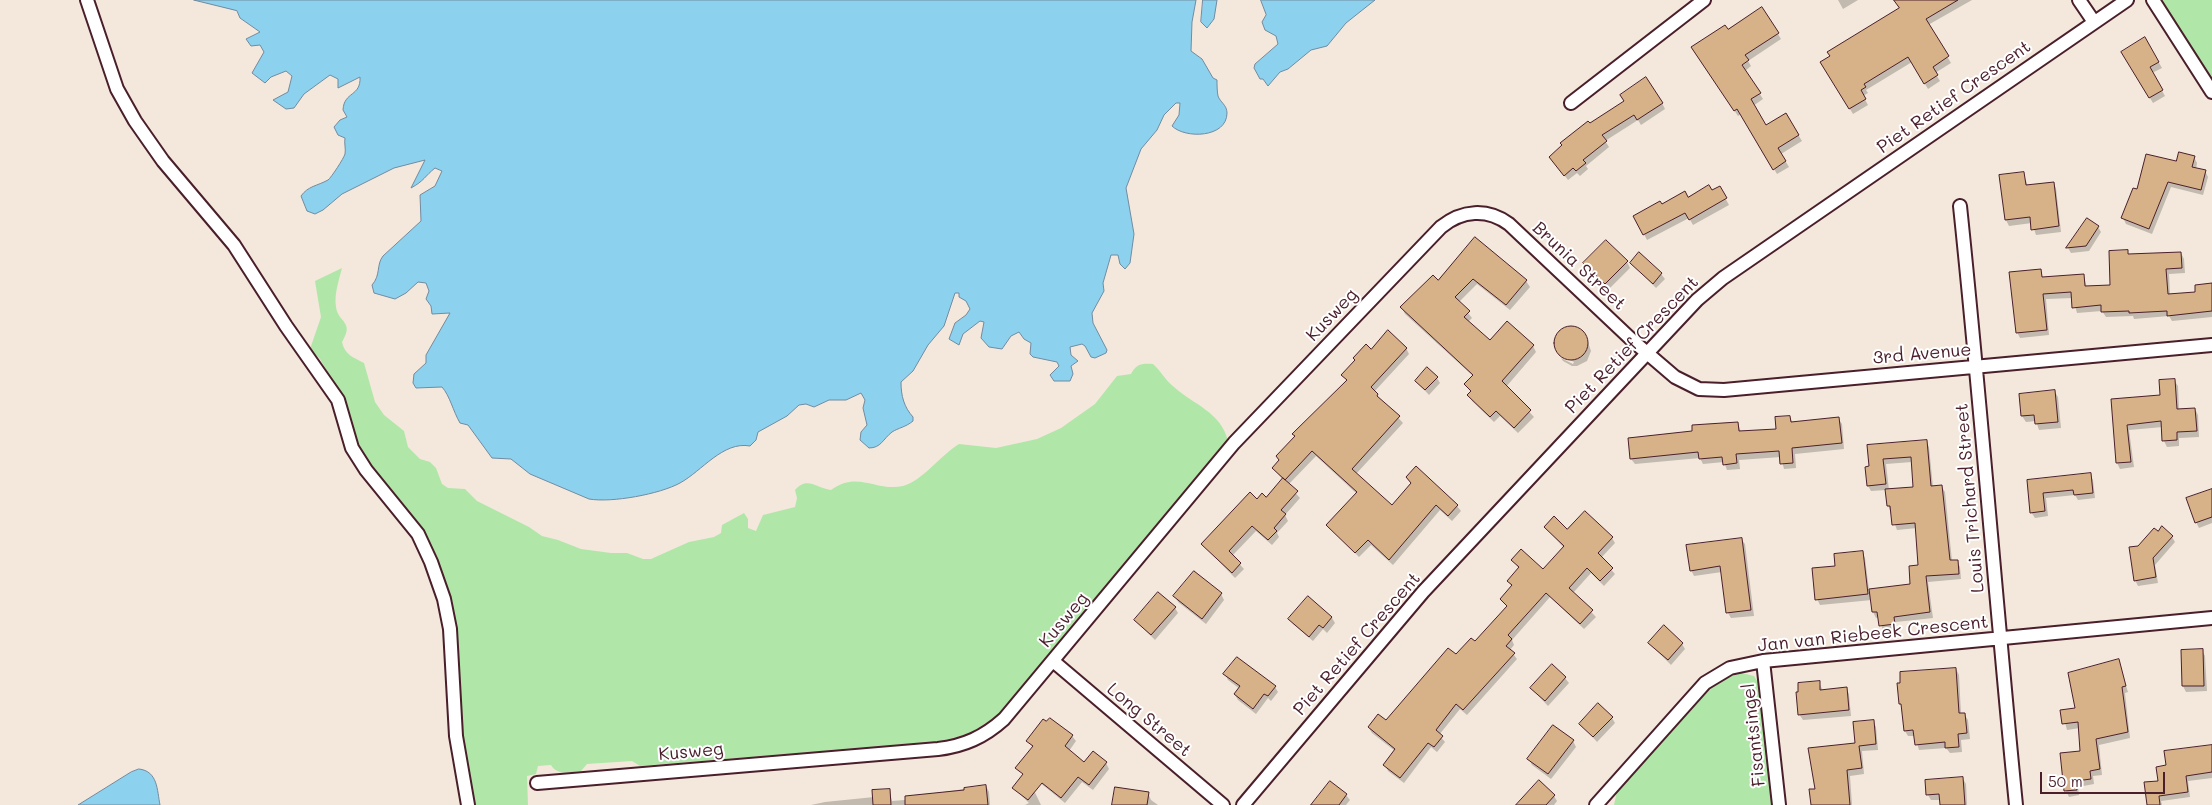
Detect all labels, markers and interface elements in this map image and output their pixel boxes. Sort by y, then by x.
street label: Piet Retief Crescent [1873,36,2035,158]
street label: Brunia Street [1528,217,1630,315]
street label: Piet Retief Crescent [1561,272,1703,418]
street label: Kusweg [1302,284,1362,346]
street label: 3rd Avenue [1872,339,1972,369]
street label: Louis Trichard Street [1951,402,1989,594]
street label: Piet Retief Crescent [1289,568,1425,720]
street label: Kusweg [1035,588,1093,652]
street label: Jan van Riebeek Crescent [1757,611,1989,657]
street label: Long Street [1102,678,1196,762]
street label: Fisantsingel [1738,682,1770,788]
street label: Kusweg [658,738,724,766]
scale bar [2042,762,2167,794]
text: 50 m [2048,771,2083,791]

